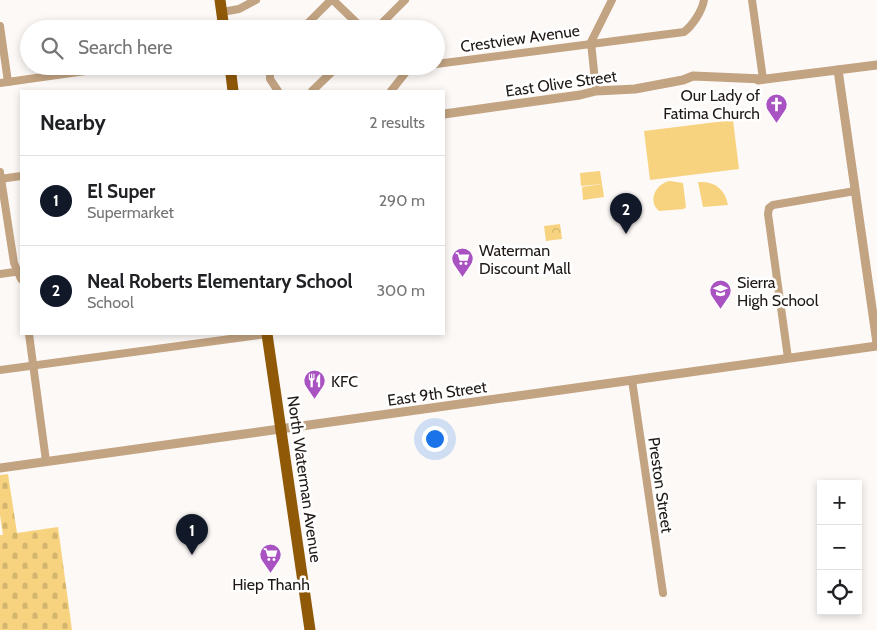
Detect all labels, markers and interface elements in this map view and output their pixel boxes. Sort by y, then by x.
search box [20,20,445,75]
street label: Crestview Avenue [459,21,581,56]
icon: search [38,34,66,62]
text: Search here [78,36,172,59]
street label: East Olive Street [504,66,619,101]
place label: Our Lady of Fatima Church [663,86,761,123]
church icon: Our Lady of Fatima Church [764,92,788,123]
text: Nearby [40,110,106,135]
text: 2 results [369,113,425,132]
text: El Super [87,180,155,203]
text: 1 [53,191,59,210]
text: 290 m [379,191,425,210]
pin: 2 [610,193,642,234]
text: Supermarket [87,203,174,222]
place label: Waterman Discount Mall [479,241,571,278]
supermarket icon: Waterman Discount Mall [451,247,475,278]
text: Neal Roberts Elementary School [87,270,353,293]
place label: Sierra High School [737,273,819,310]
school or university icon: Sierra High School [709,279,733,310]
text: 2 [52,281,60,300]
text: 300 m [376,281,425,300]
text: School [87,293,134,312]
restaurant icon: KFC [303,369,327,400]
place label: KFC [331,372,358,391]
street label: East 9th Street [386,377,489,410]
street label: North Waterman Avenue [283,394,326,564]
your location [422,426,448,452]
street label: Preston Street [644,436,677,535]
map controls [817,480,862,615]
button: + [817,480,862,525]
pin: 1 [176,514,208,555]
button: − [817,525,862,570]
supermarket icon: Hiep Thanh [259,543,283,574]
button: locate [817,570,862,615]
place label: Hiep Thanh [232,575,310,594]

